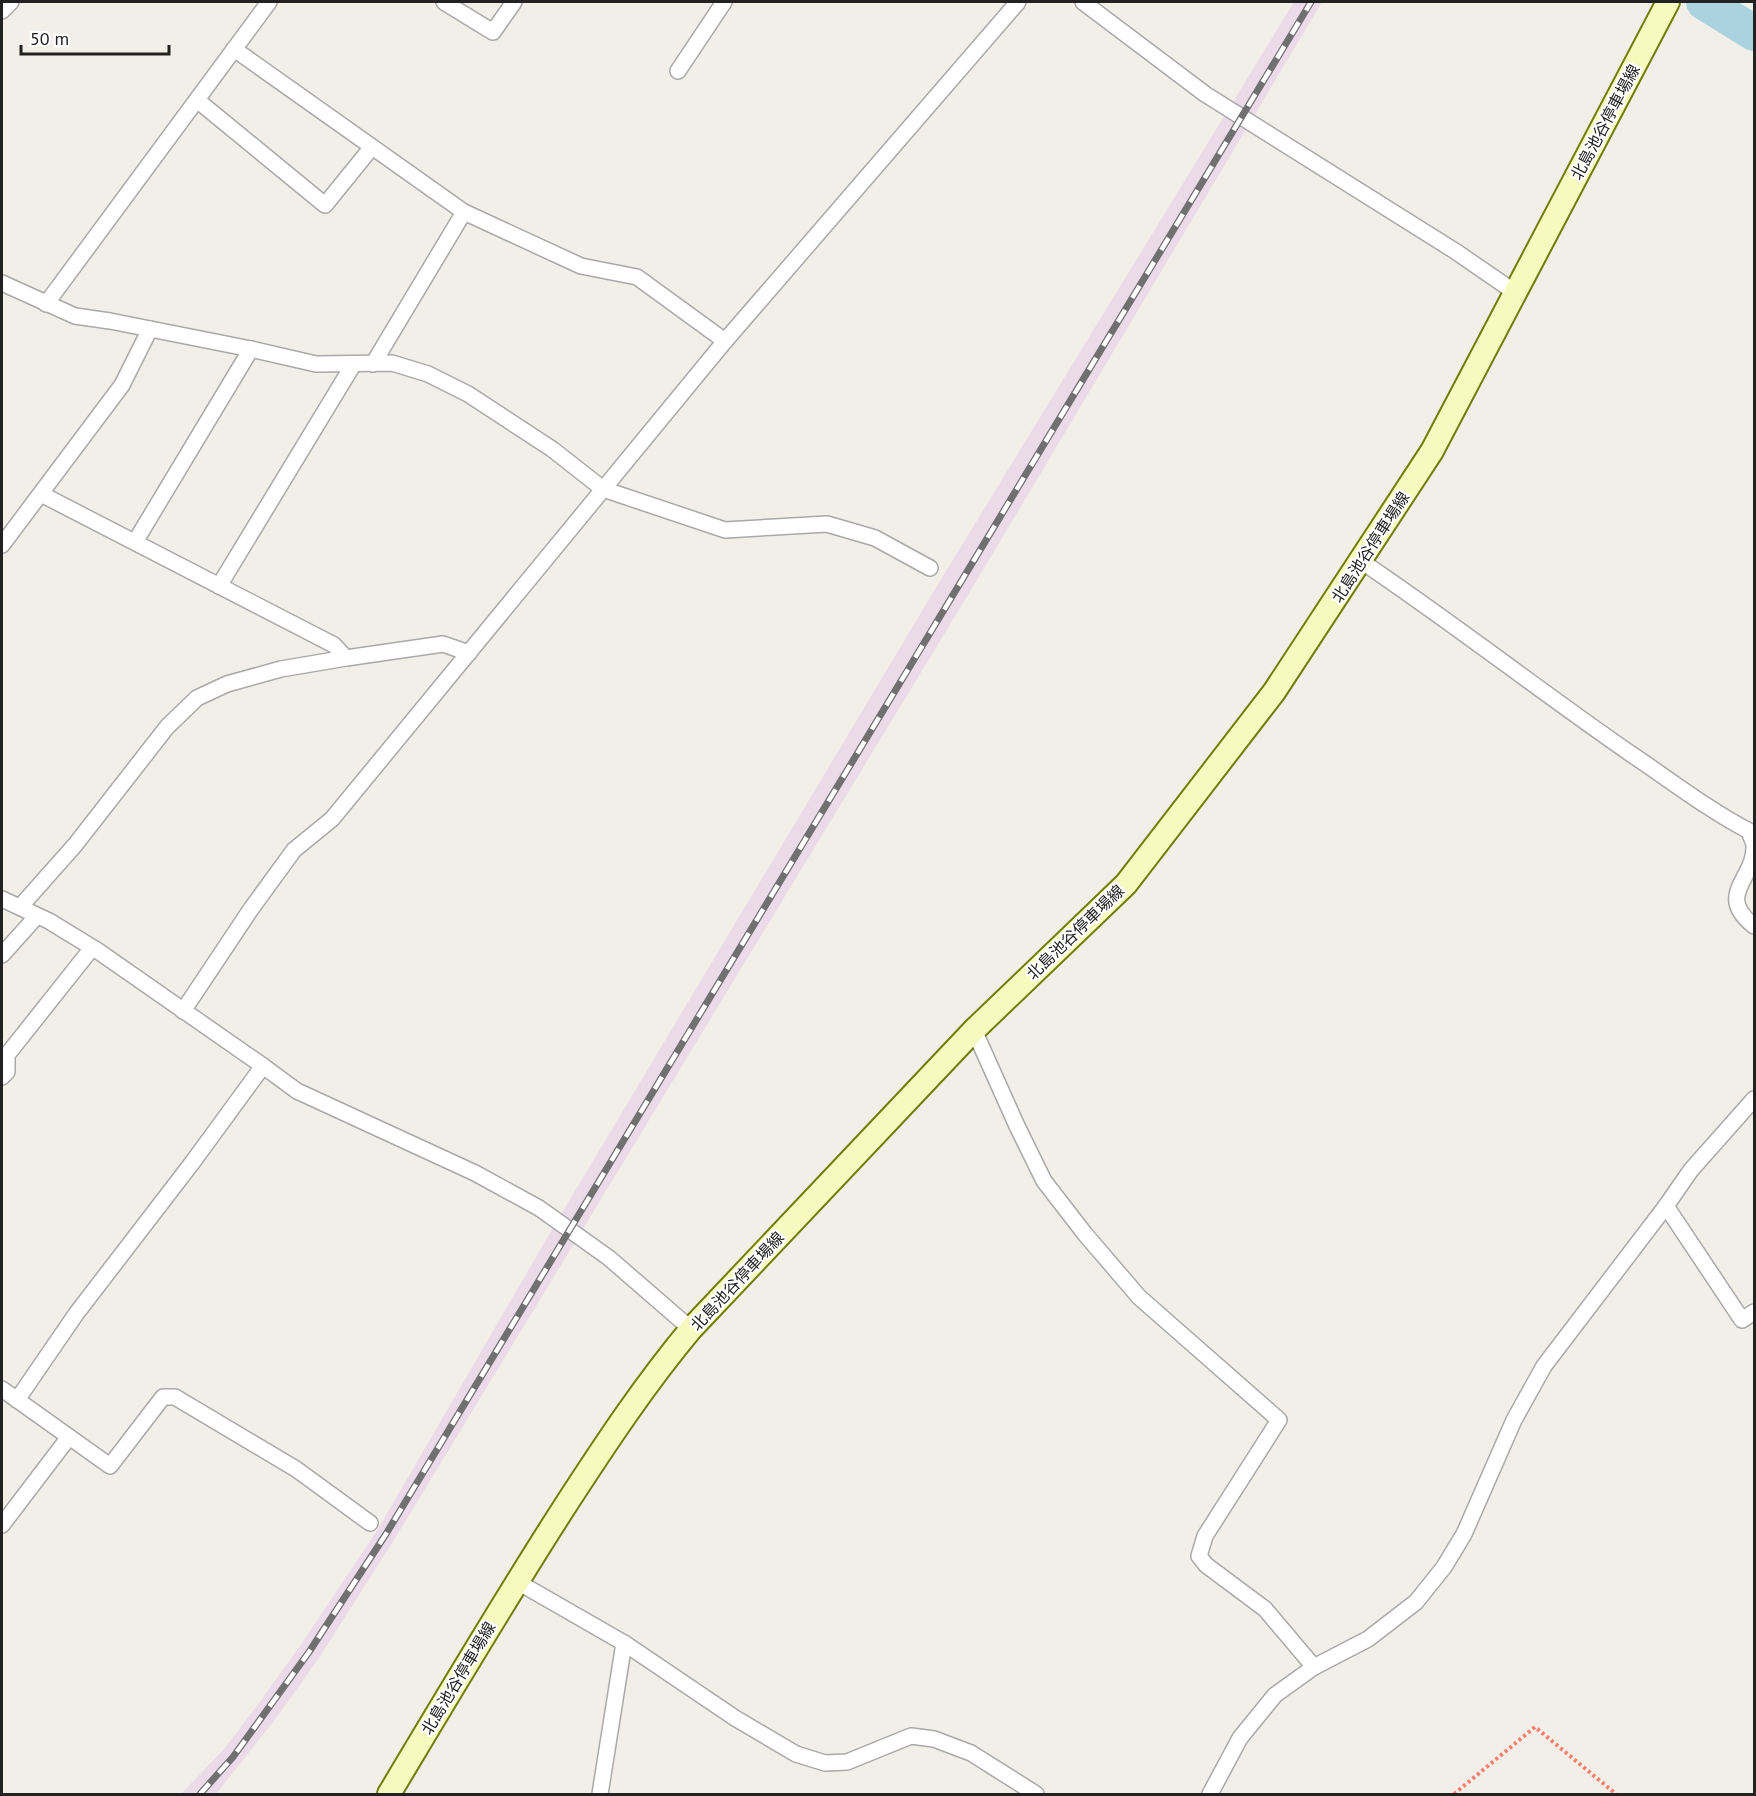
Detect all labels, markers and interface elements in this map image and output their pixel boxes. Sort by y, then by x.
scale bar [21,18,170,56]
text: 50 m [30,27,69,50]
street label: 北島池谷停車場線 [1566,61,1644,183]
street label: 北島池谷停車場線 [1327,488,1413,606]
street label: 北島池谷停車場線 [1022,880,1128,984]
street label: 北島池谷停車場線 [686,1227,788,1335]
street label: 北島池谷停車場線 [416,1618,500,1738]

